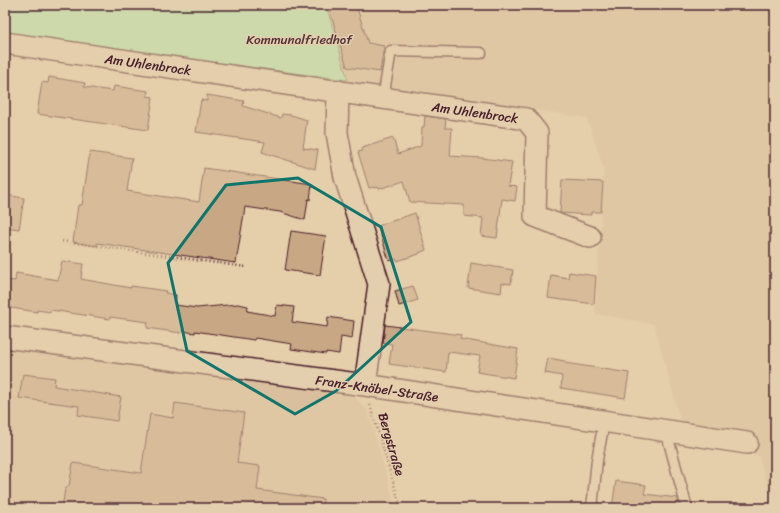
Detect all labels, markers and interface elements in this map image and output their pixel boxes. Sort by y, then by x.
park label: Kommunalfriedhof [246,28,353,51]
street label: Am Uhlenbrock [102,47,193,82]
street label: Am Uhlenbrock [429,95,520,130]
street label: Franz-Knöbel-Straße [314,368,440,409]
street label: Bergstraße [372,410,412,478]

